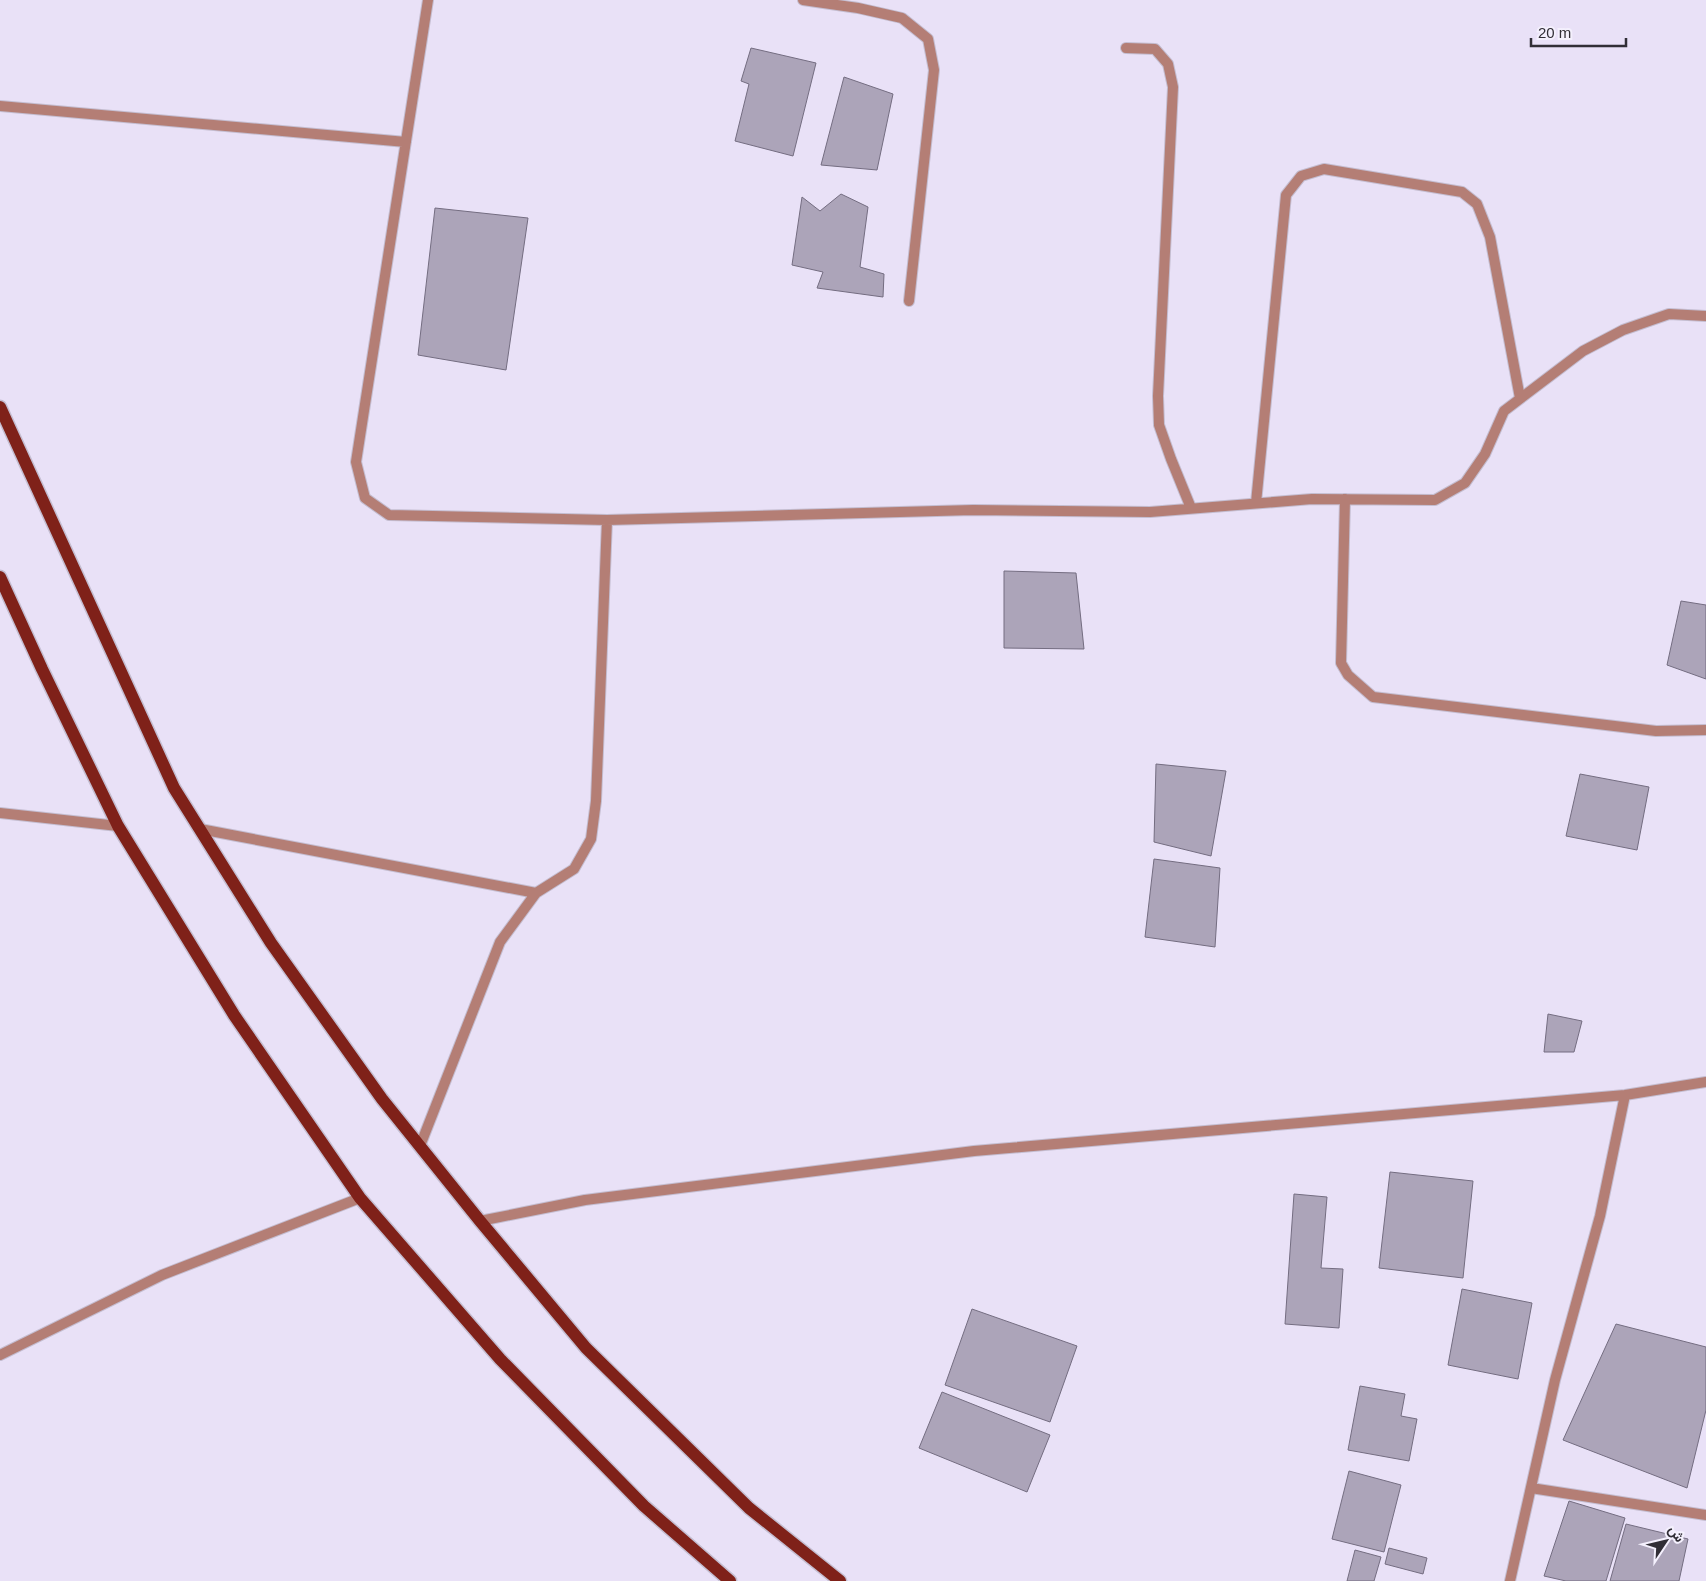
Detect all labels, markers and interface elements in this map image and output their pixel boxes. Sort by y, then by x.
scale bar [1531,15,1626,47]
text: 20 m [1538,24,1571,41]
north arrow [1641,1516,1691,1566]
text: ش [1664,1522,1688,1546]

